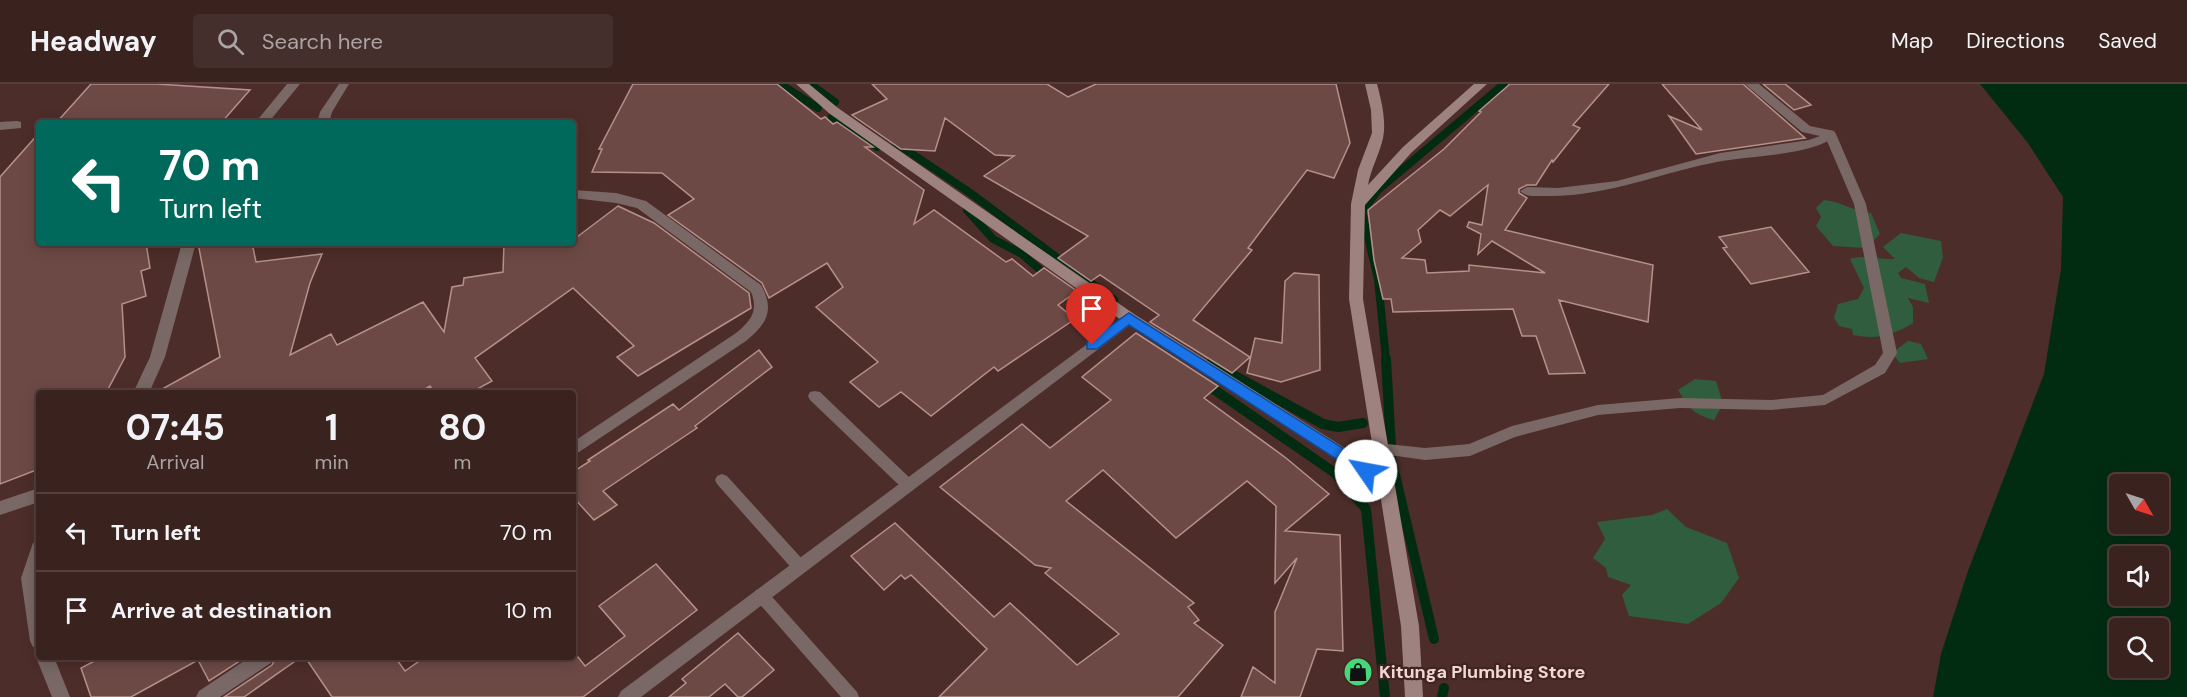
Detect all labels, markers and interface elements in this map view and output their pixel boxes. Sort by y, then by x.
search box [193,14,613,68]
text: Headway [30,23,157,60]
icon: search [214,25,247,58]
text: Search here [262,27,383,56]
text: Map [1891,27,1933,55]
text: Directions [1966,27,2065,55]
text: Saved [2098,27,2157,55]
text: 70 m [159,138,260,193]
icon: left [60,144,138,222]
text: Turn left [159,191,262,226]
pin [1066,283,1117,345]
icon: arrive [1075,292,1108,325]
text: 07:45 [126,404,225,451]
text: 1 [325,404,338,451]
text: 80 [438,404,486,451]
position arrow [1334,439,1398,503]
text: Arrival [146,449,204,475]
text: min [315,449,349,475]
text: m [453,449,471,475]
north arrow [2109,474,2169,534]
map controls [2109,474,2169,678]
icon: left [60,516,93,549]
text: Turn left [111,518,201,547]
text: 70 m [500,518,552,547]
button: sound [2109,546,2169,606]
icon: arrive [60,594,93,627]
text: Arrive at destination [111,596,332,625]
text: 10 m [505,596,552,625]
button: search [2109,618,2169,678]
shop icon: Kitunga Plumbing Store [1342,656,1374,688]
place label: Kitunga Plumbing Store [1379,660,1585,684]

